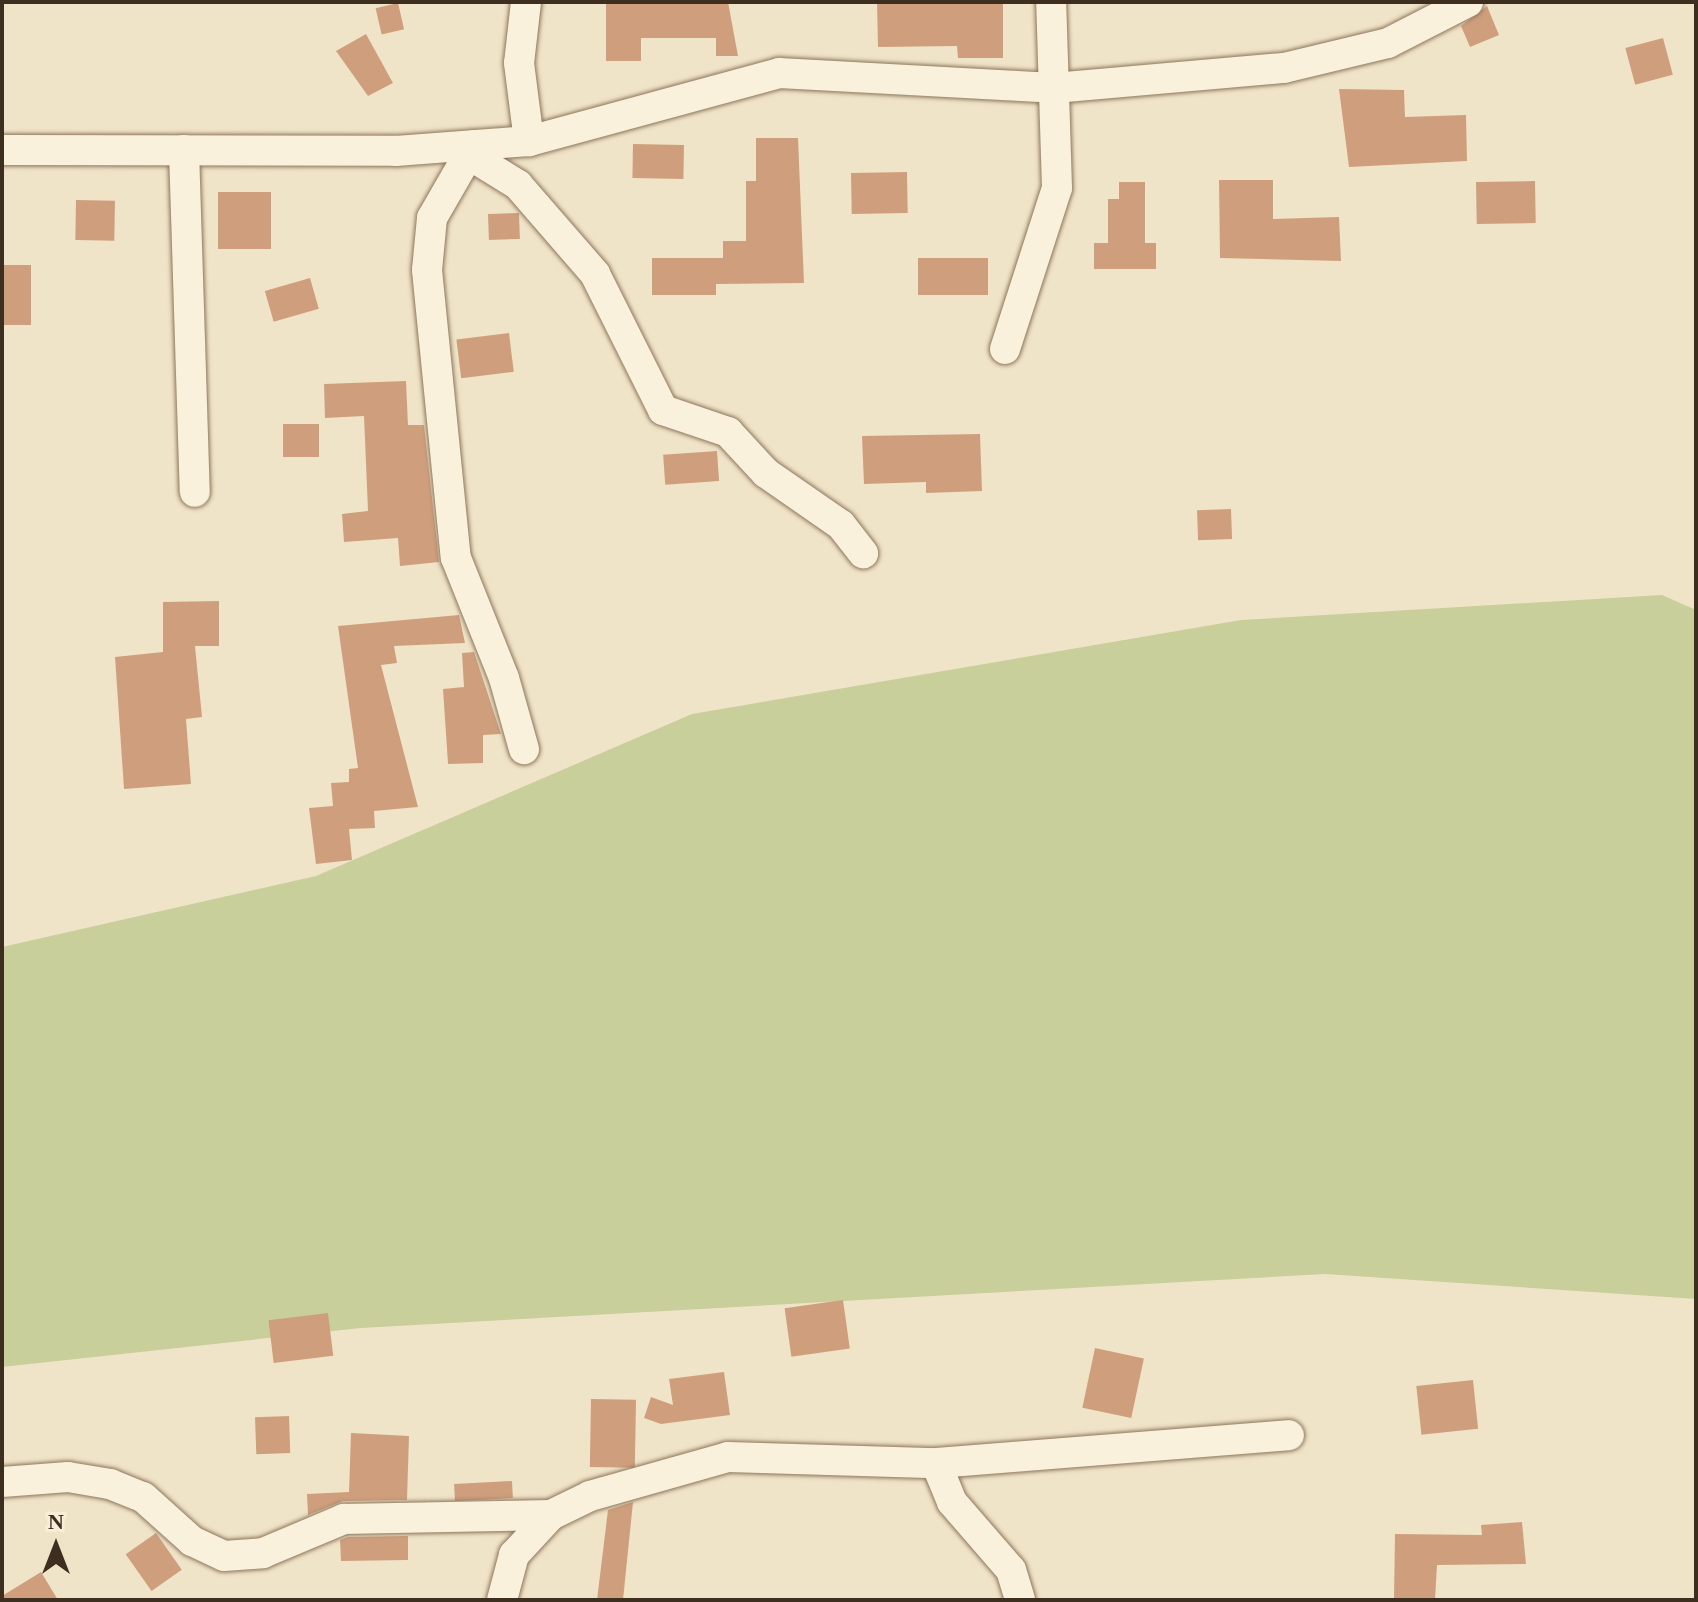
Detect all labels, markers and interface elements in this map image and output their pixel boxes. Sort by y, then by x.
north arrow [16,1506,96,1586]
text: N [48,1509,64,1534]

